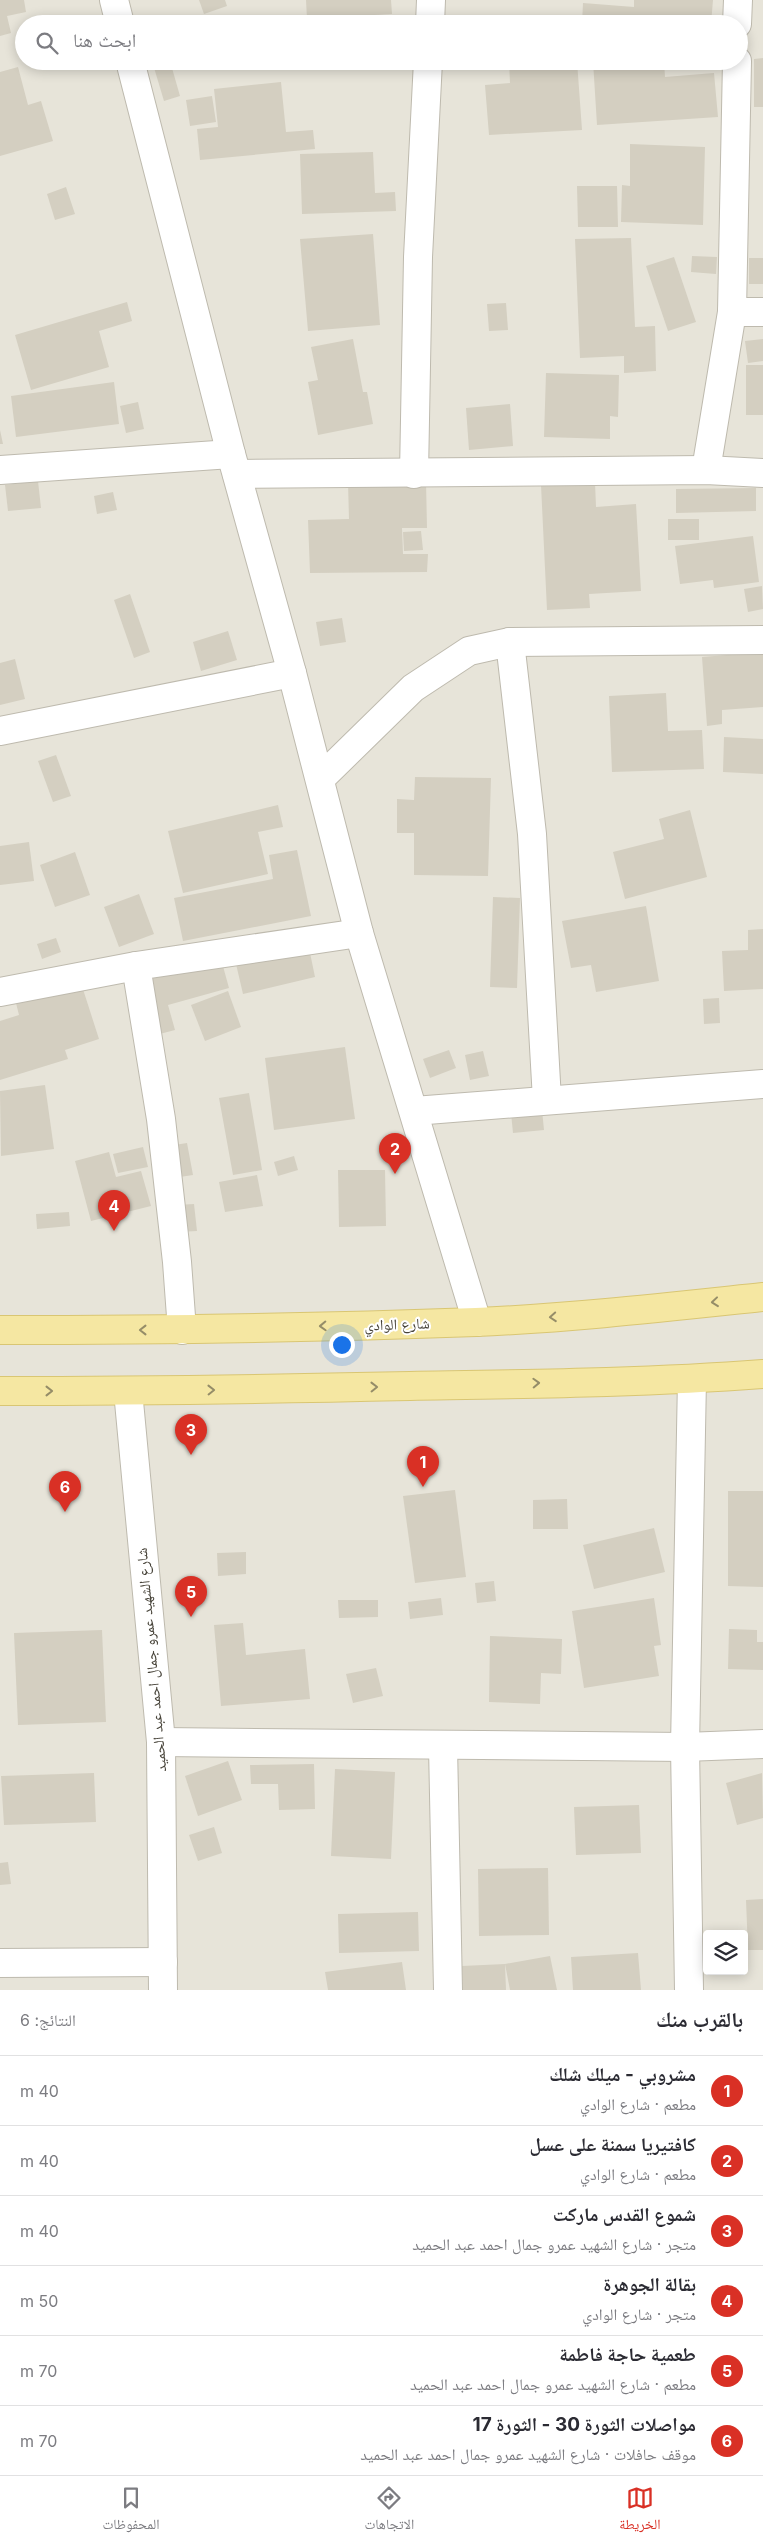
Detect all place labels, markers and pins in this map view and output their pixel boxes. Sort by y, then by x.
pin: 2 [379,1133,411,1174]
pin: 4 [98,1190,130,1231]
pin: 3 [175,1414,207,1455]
pin: 1 [407,1446,439,1487]
pin: 6 [49,1471,81,1512]
pin: 5 [175,1576,207,1617]

